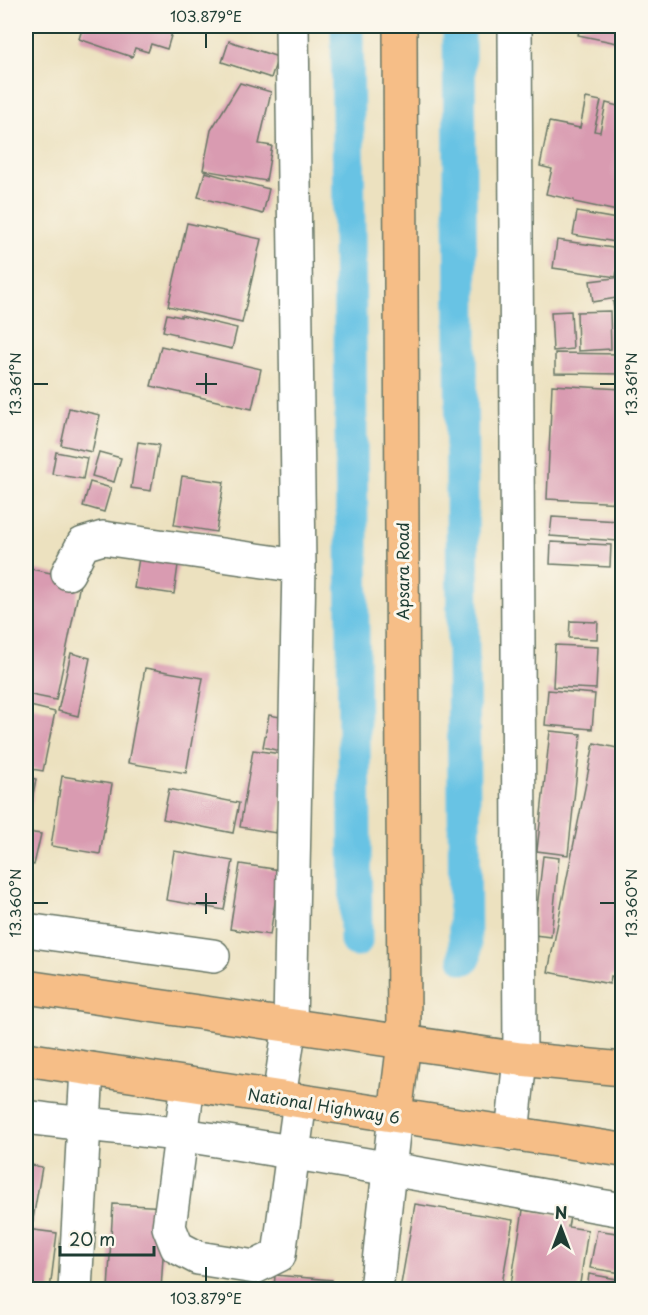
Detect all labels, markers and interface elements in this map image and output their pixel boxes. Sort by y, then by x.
text: 103.879°E [170,4,242,27]
text: 13.361°N [3,352,26,416]
text: 13.361°N [619,352,642,416]
street label: Apsara Road [390,522,414,620]
text: 13.360°N [3,869,26,937]
text: 13.360°N [619,869,642,937]
street label: National Highway 6 [246,1081,402,1129]
north arrow [531,1198,591,1258]
text: N [555,1200,567,1224]
scale bar [60,1219,154,1257]
text: 20 m [69,1225,115,1252]
text: 103.879°E [170,1286,242,1309]

